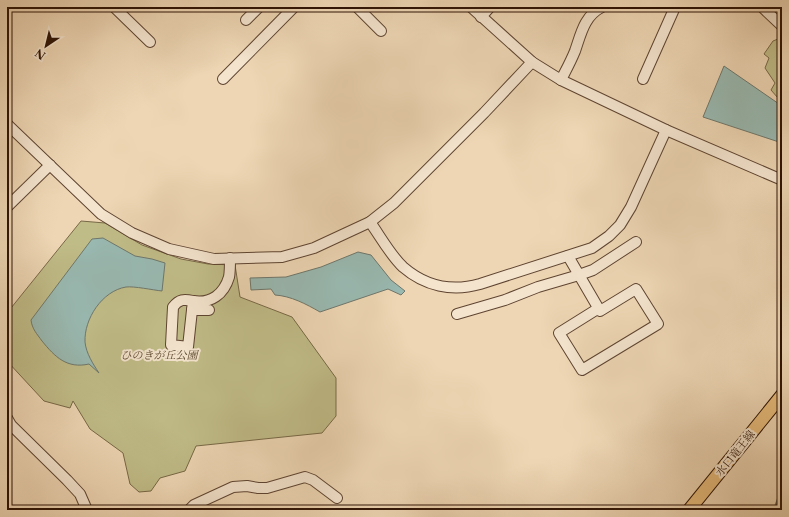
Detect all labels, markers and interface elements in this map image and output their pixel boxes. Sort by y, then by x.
north arrow [26,26,66,66]
text: N [32,45,48,63]
park label: ひのきが丘公園 [121,348,199,362]
street label: 水口竜王線 [712,427,758,479]

